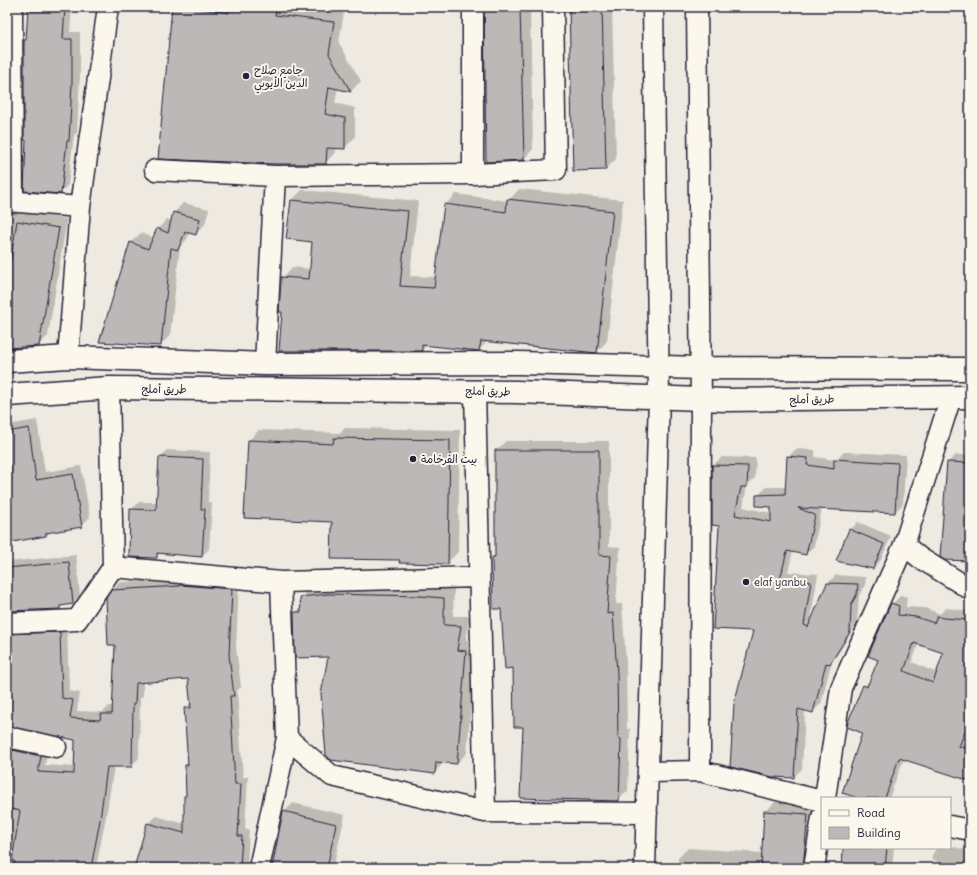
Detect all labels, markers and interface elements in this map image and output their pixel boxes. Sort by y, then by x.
place label: جامع صلاح الدين الأيوبي [254,63,308,94]
marker: جامع صلاح الدين الأيوبي [241,71,251,81]
street label: طريق أملج [141,382,187,397]
street label: طريق أملج [465,384,511,399]
street label: طريق أملج [789,392,835,407]
place label: بيت الفرخامة [421,452,477,467]
marker: بيت الفرخامة [408,454,418,464]
place label: elaf yanbu [754,575,807,589]
marker: elaf yanbu [741,577,751,587]
legend [821,797,951,849]
text: Road [857,805,885,820]
text: Building [857,825,901,840]

